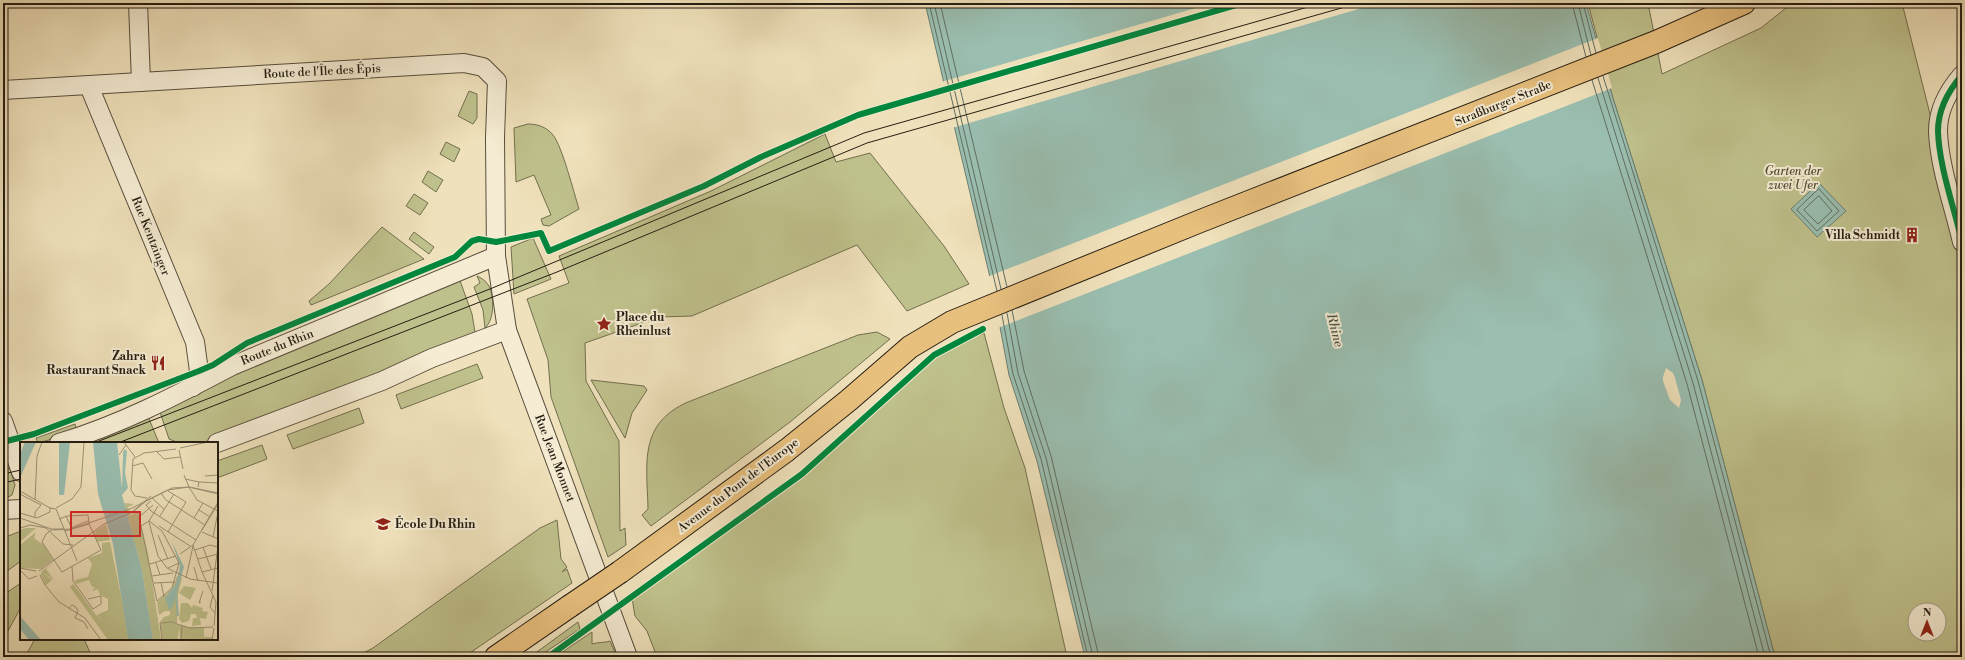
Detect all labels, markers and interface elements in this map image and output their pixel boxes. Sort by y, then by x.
street label: Route de l'Île des Épis [263,59,381,82]
street label: Straßburger Straße [1453,77,1554,130]
park label: Garten der zwei Ufer [1765,164,1822,193]
street label: Rue Kentzinger [128,194,173,278]
building icon: Villa Schmidt [1903,226,1921,244]
place label: Villa Schmidt [1824,228,1901,243]
place label: Place du Rheinlust [616,310,672,339]
water label: Rhine [1323,311,1347,349]
place icon: Place du Rheinlust [595,315,613,333]
street label: Route du Rhin [239,326,316,369]
place label: Zahra Rastaurant Snack [46,349,147,378]
restaurant icon: Zahra Rastaurant Snack [149,354,167,372]
street label: Rue Jean Monnet [531,412,578,505]
street label: Avenue du Pont de l'Europe [674,435,802,536]
inset map [20,442,218,640]
school or university icon: École Du Rhin [374,515,392,533]
place label: École Du Rhin [395,515,476,532]
north arrow [1907,602,1947,642]
text: N [1923,606,1932,620]

